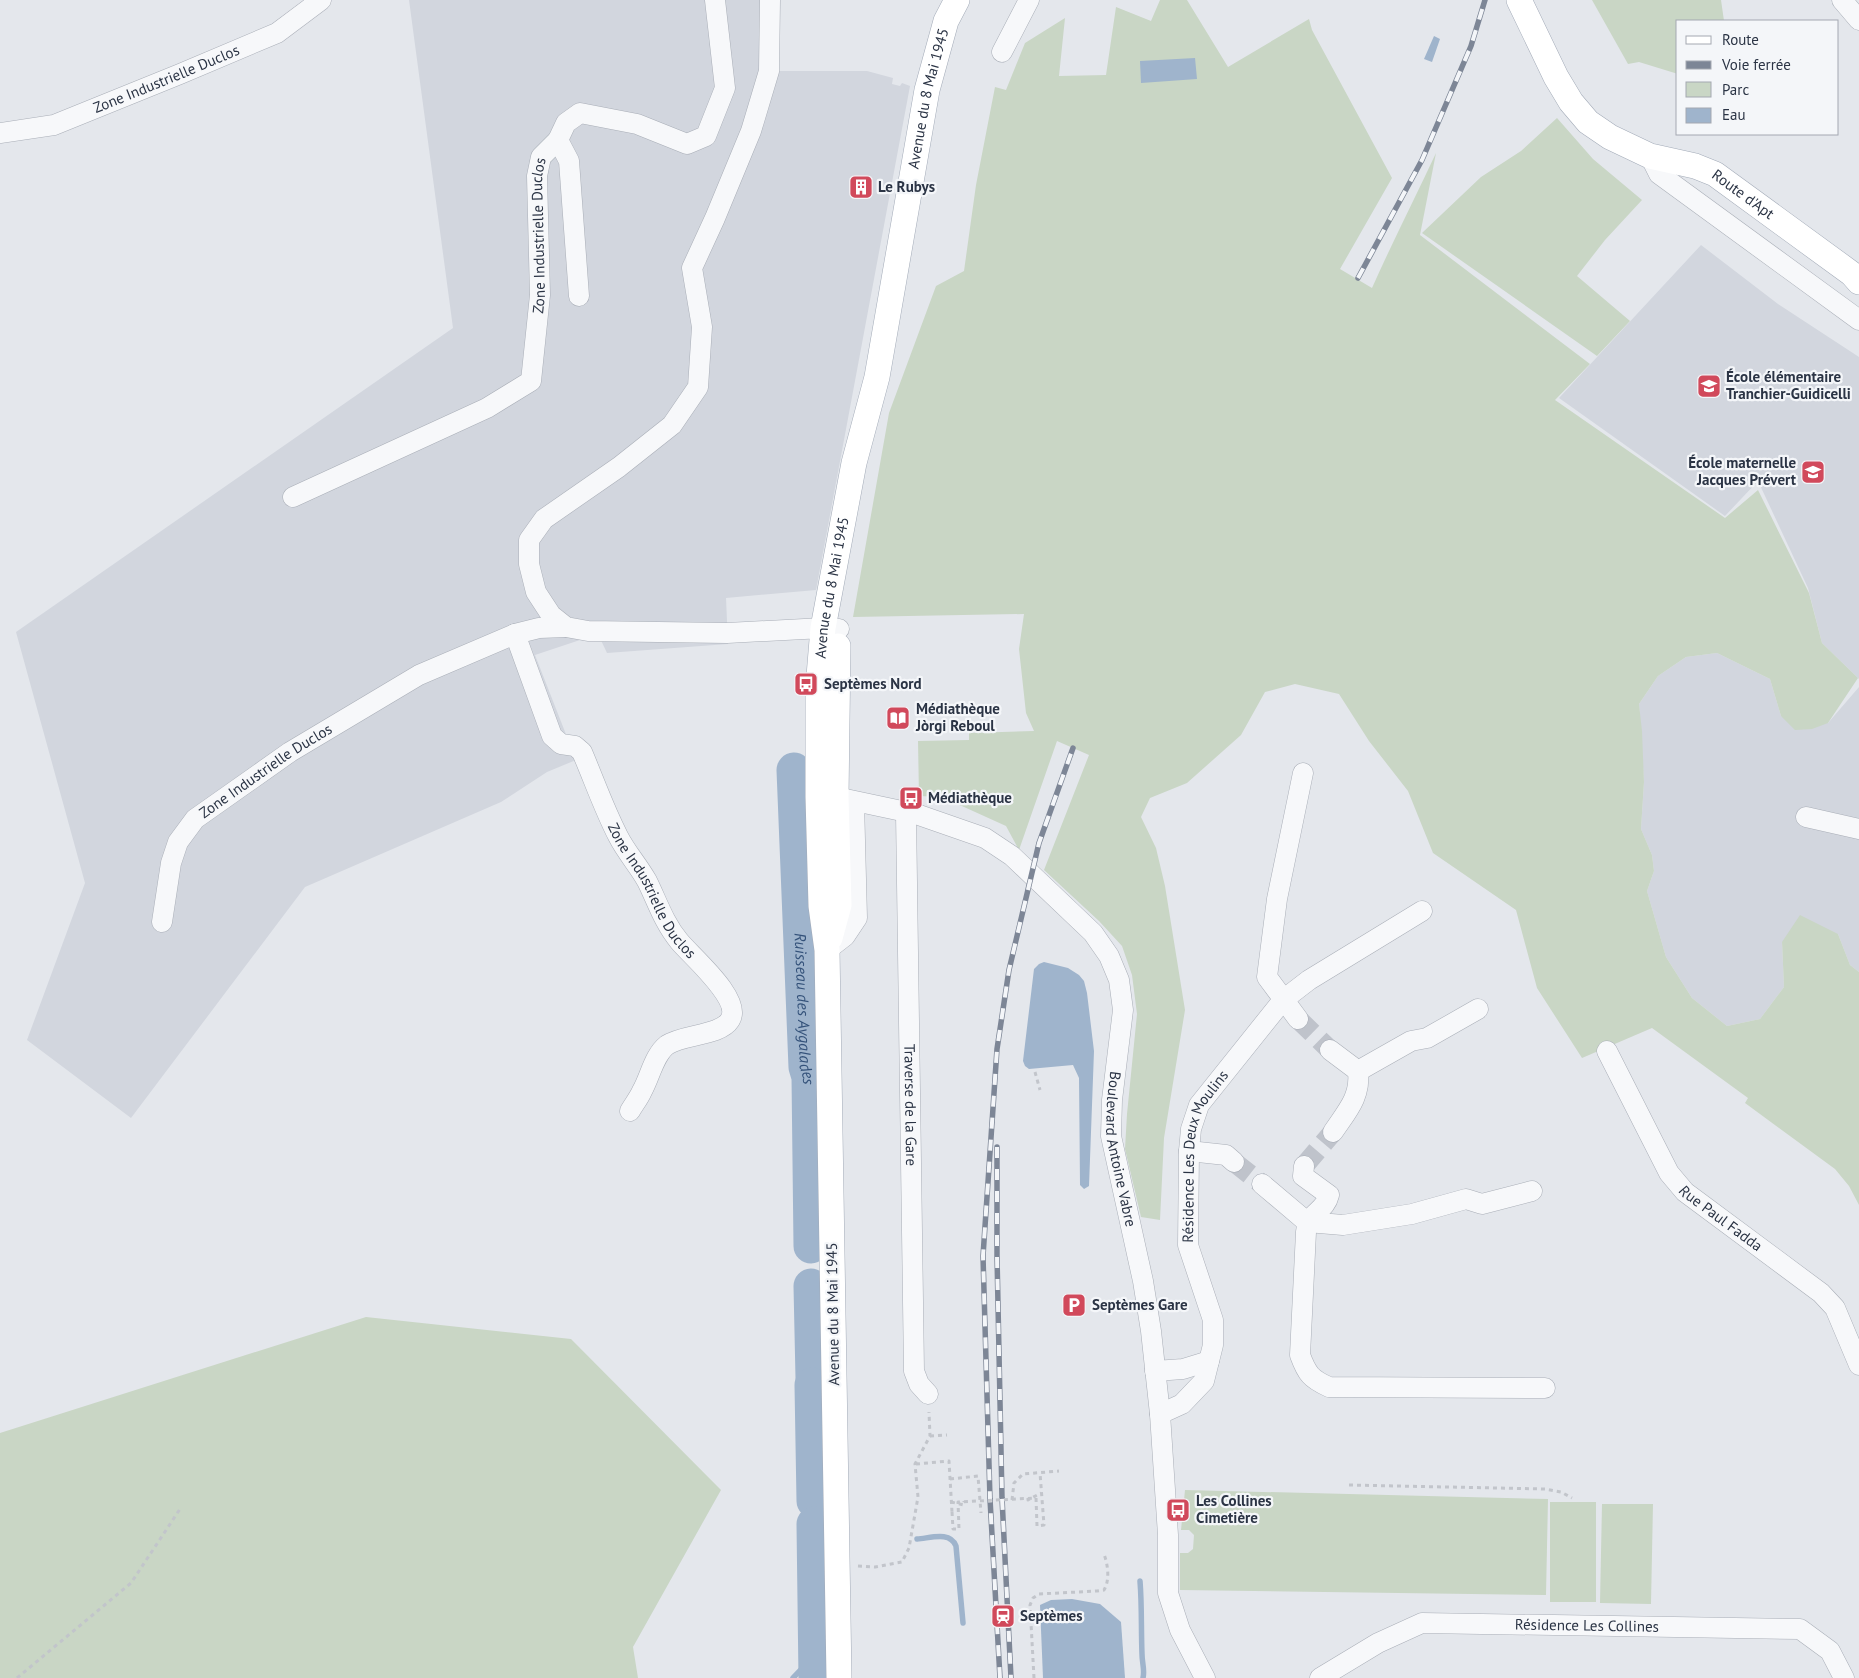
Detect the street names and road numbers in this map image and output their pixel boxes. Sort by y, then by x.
street label: Avenue du 8 Mai 1945 [903,26,953,170]
street label: Zone Industrielle Duclos [90,40,242,117]
street label: Zone Industrielle Duclos [527,156,550,314]
street label: Route d'Apt [1708,165,1778,223]
street label: Avenue du 8 Mai 1945 [811,515,853,659]
street label: Zone Industrielle Duclos [195,719,335,822]
street label: Zone Industrielle Duclos [604,820,700,962]
street label: Traverse de la Gare [900,1044,921,1166]
street label: Résidence Les Deux Moulins [1178,1066,1232,1243]
street label: Boulevard Antoine Vabre [1102,1070,1141,1228]
street label: Rue Paul Fadda [1675,1182,1766,1255]
street label: Avenue du 8 Mai 1945 [822,1242,843,1386]
street label: Résidence Les Collines [1515,1614,1659,1636]

